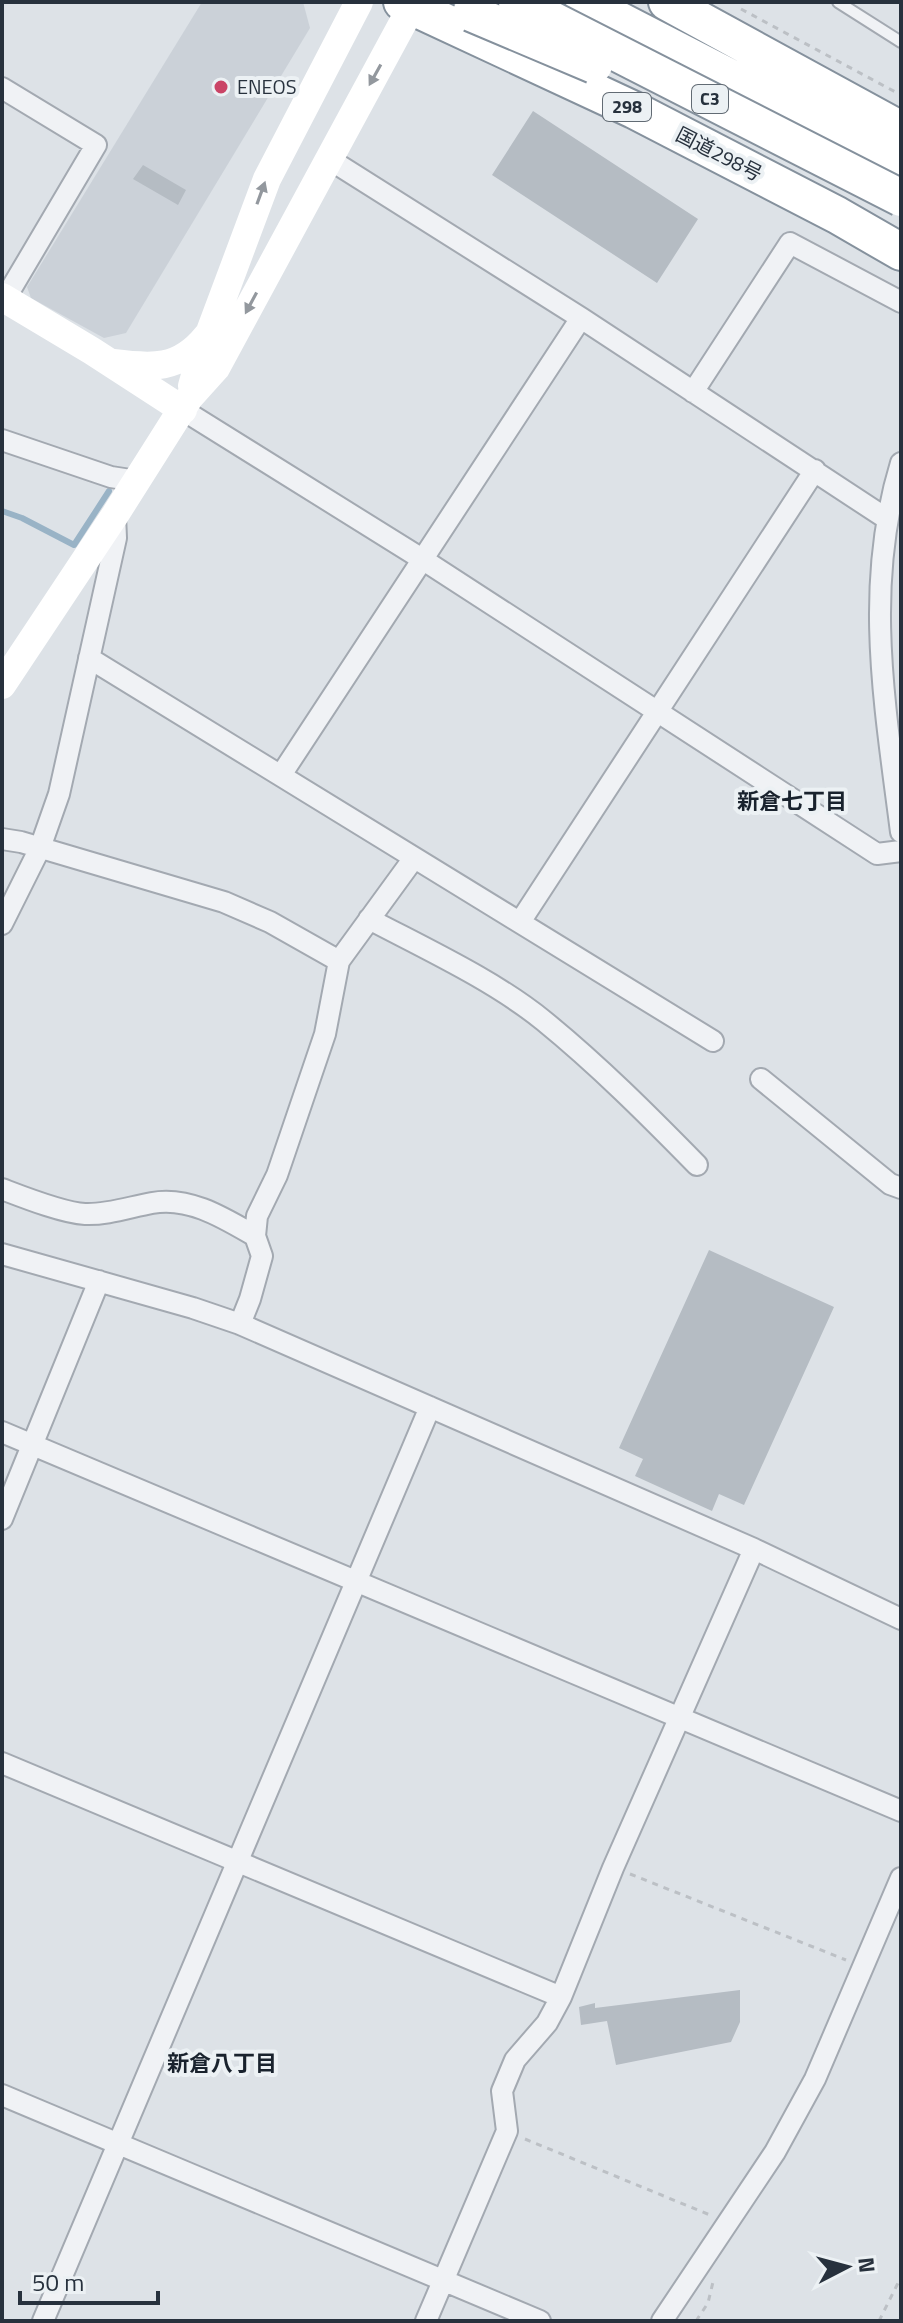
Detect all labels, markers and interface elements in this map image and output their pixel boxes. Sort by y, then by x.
one-way arrow [368,64,382,86]
place label: ENEOS [237,71,297,102]
marker: ENEOS [212,78,230,96]
road number: C3 [692,85,728,113]
road number: 298 [603,93,651,121]
street label: 国道298号 [670,118,768,189]
one-way arrow [256,180,268,204]
one-way arrow [245,292,258,315]
district label: 新倉七丁目 [737,784,847,818]
district label: 新倉八丁目 [167,2046,277,2080]
north arrow [807,2227,887,2307]
scale bar [20,2255,158,2305]
text: N [849,2256,885,2274]
text: 50 m [32,2264,84,2300]

